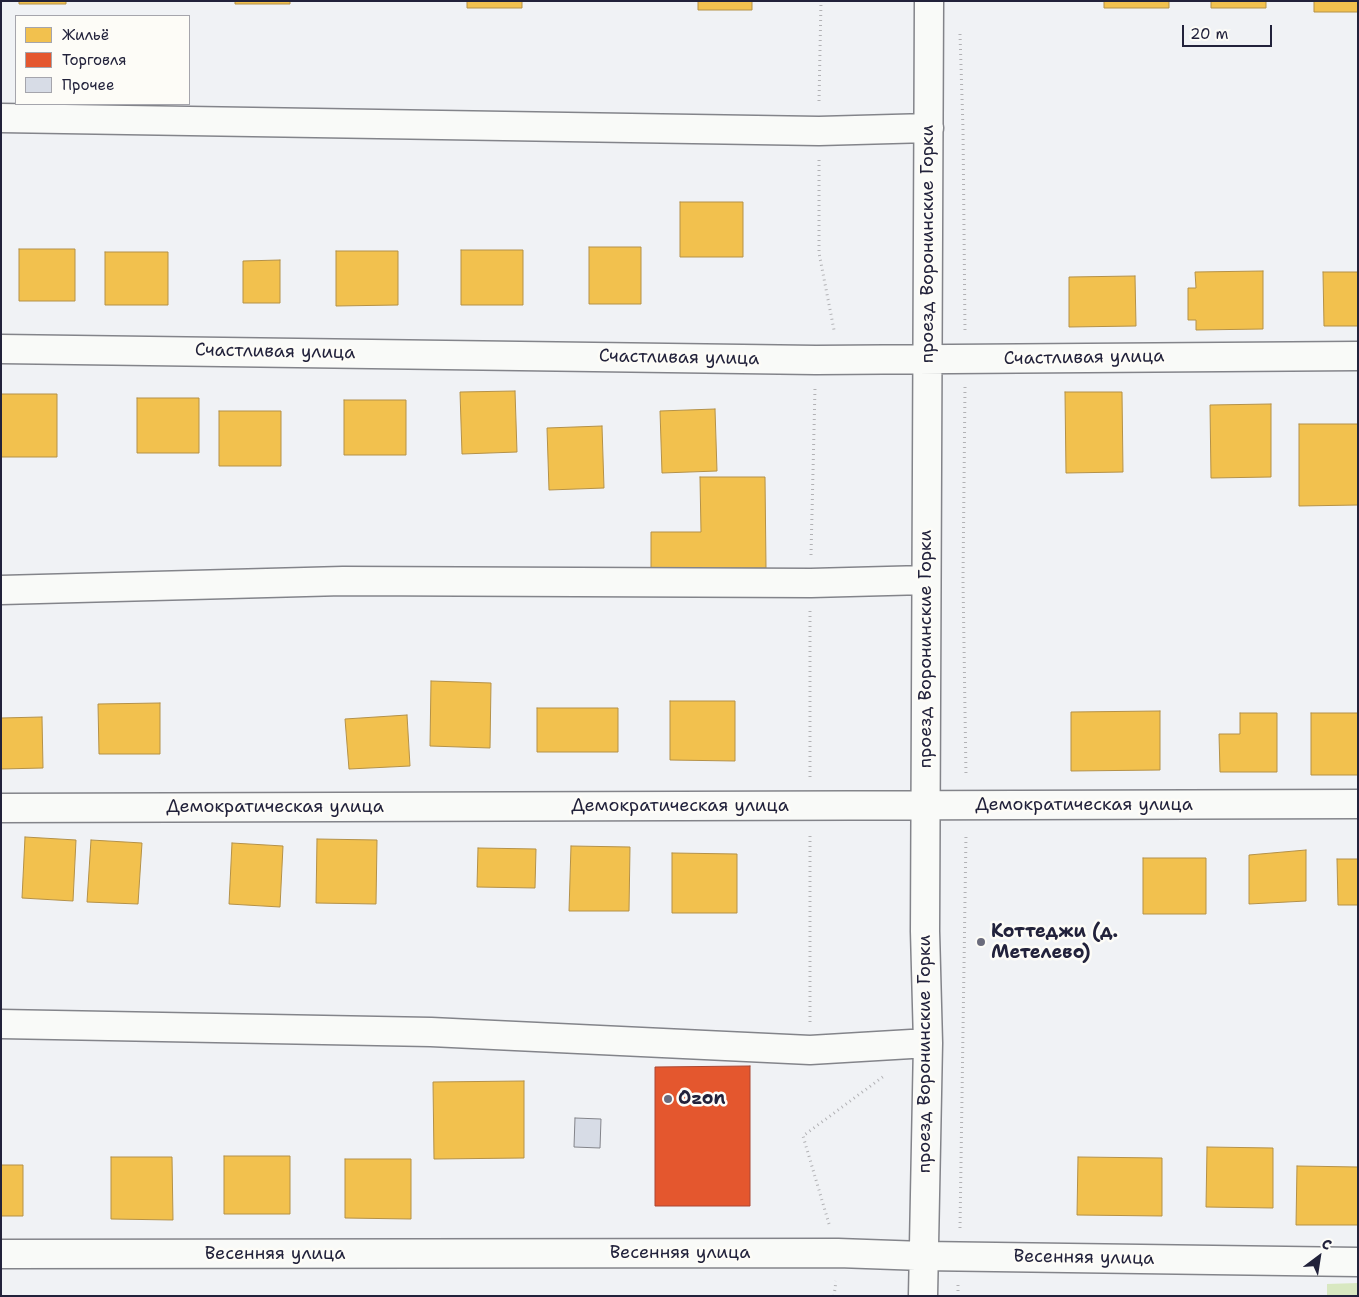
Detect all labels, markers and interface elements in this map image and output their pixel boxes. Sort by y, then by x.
legend [15,15,190,105]
scale bar [1184,15,1274,47]
text: 20 m [1190,24,1229,44]
text: Жильё [62,25,109,45]
text: Торговля [62,50,127,70]
text: Прочее [62,75,114,95]
street label: проезд Воронинские Горки [917,125,939,363]
street label: Счастливая улица [195,340,355,364]
street label: Счастливая улица [599,346,759,370]
street label: Счастливая улица [1004,346,1164,370]
street label: проезд Воронинские Горки [915,530,937,768]
street label: Демократическая улица [975,794,1193,816]
street label: Демократическая улица [571,795,789,817]
street label: Демократическая улица [166,796,384,818]
place label: Коттеджи (д. Метелево) [991,921,1118,964]
street label: проезд Воронинские Горки [914,935,936,1173]
marker: Коттеджи (д. Метелево) [975,936,987,948]
place label: Ozon [678,1088,725,1110]
marker: Ozon [662,1093,674,1105]
north arrow [1294,1232,1344,1282]
text: С [1318,1234,1335,1254]
street label: Весенняя улица [610,1242,750,1264]
street label: Весенняя улица [205,1243,345,1265]
street label: Весенняя улица [1013,1246,1155,1270]

